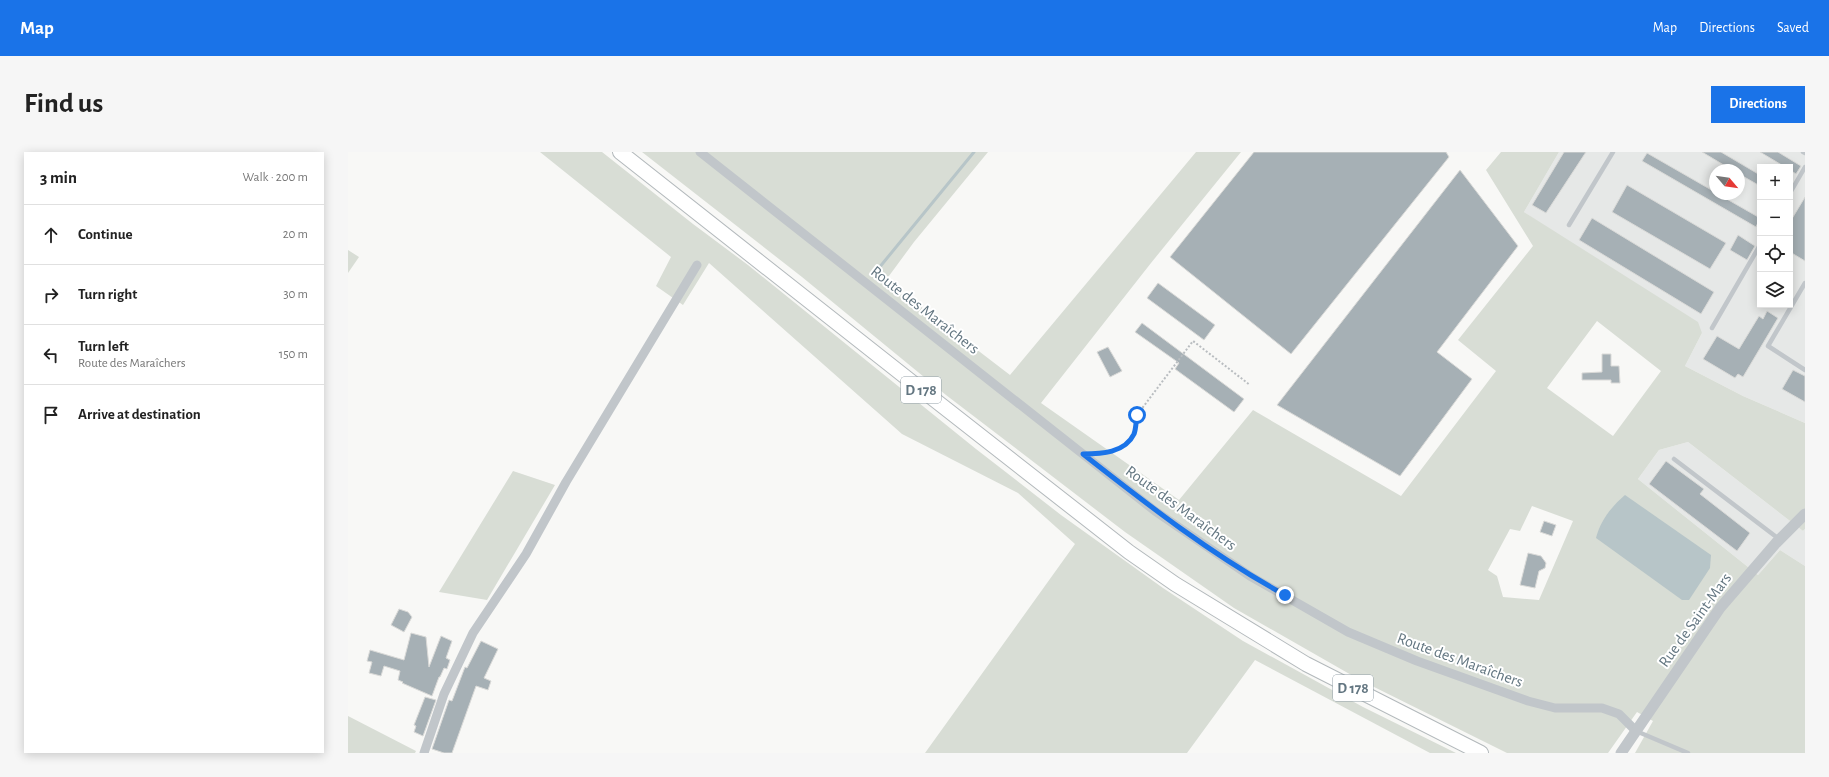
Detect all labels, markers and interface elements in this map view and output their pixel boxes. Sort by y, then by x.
text: Map [20,19,54,38]
text: Map [1653,21,1677,35]
text: Directions [1699,21,1755,35]
text: Saved [1777,21,1809,35]
button: Directions [1711,86,1805,123]
text: Find us [24,90,103,118]
north arrow [1709,164,1745,200]
map controls [1757,164,1793,308]
button: + [1757,164,1793,200]
text: 3 min [40,169,77,186]
text: Walk · 200 m [242,171,308,184]
button: − [1757,200,1793,236]
icon: ahead [40,224,62,246]
text: Continue [78,227,133,242]
text: 20 m [283,228,308,241]
button: locate [1757,236,1793,272]
street label: Route des Maraîchers [868,263,982,357]
button: layers [1757,272,1793,308]
icon: right [40,284,62,306]
text: Turn right [78,287,137,302]
text: 30 m [283,288,308,301]
text: Turn left [78,339,129,354]
icon: left [40,344,62,366]
text: 150 m [279,348,308,361]
text: Route des Maraîchers [78,357,186,370]
road number: D 178 [901,377,941,403]
icon: arrive [40,404,62,426]
route start [1128,406,1146,424]
text: Arrive at destination [78,407,201,422]
street label: Route des Maraîchers [1123,463,1239,553]
street label: Rue de Saint-Mars [1656,570,1734,670]
route end [1276,586,1294,604]
street label: Route des Maraîchers [1395,630,1525,690]
road number: D 178 [1333,675,1373,701]

